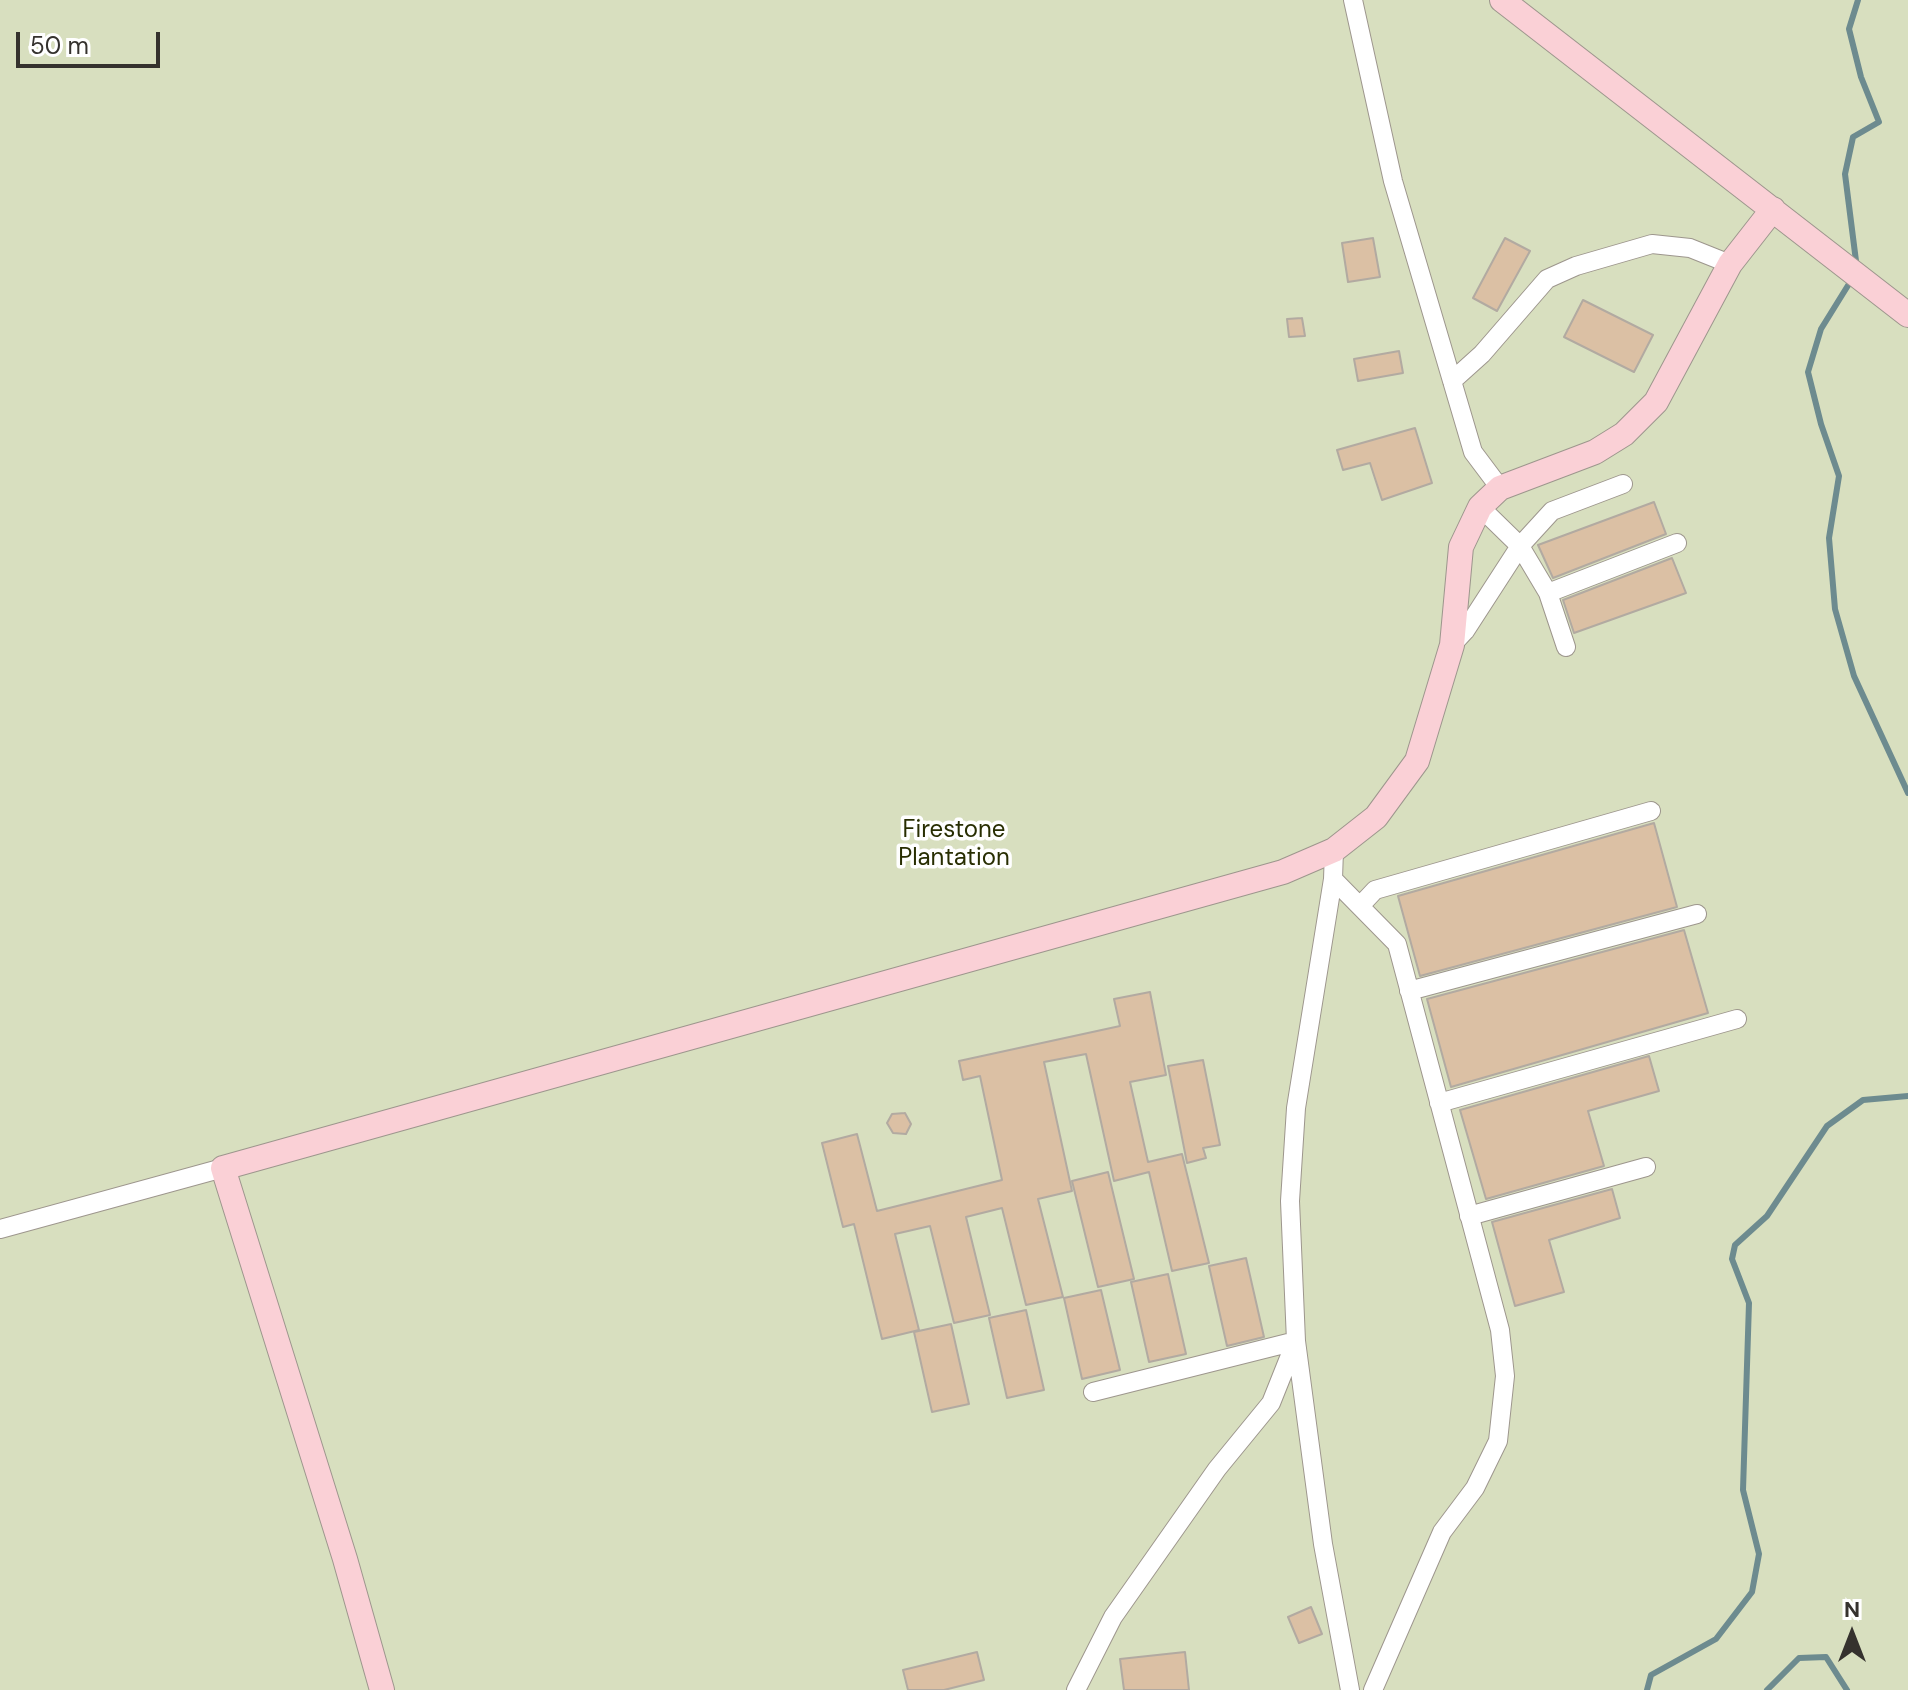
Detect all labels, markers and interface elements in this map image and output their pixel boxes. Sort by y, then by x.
scale bar [20,16,164,66]
text: 50 m [30,30,89,61]
park label: Firestone Plantation [898,817,1010,873]
north arrow [1812,1594,1892,1674]
text: N [1844,1595,1860,1624]

